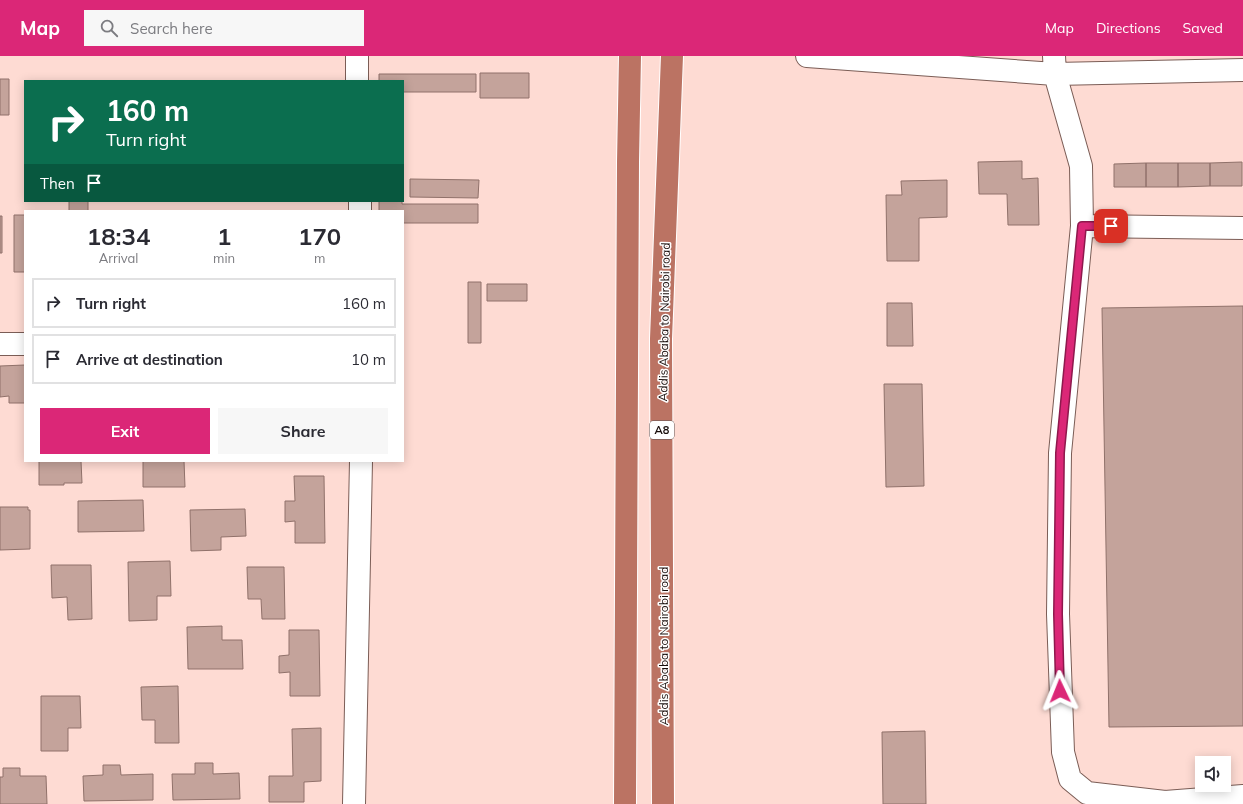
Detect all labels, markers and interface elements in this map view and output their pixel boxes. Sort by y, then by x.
search box [84,10,364,46]
text: Map [20,16,60,40]
icon: search [98,17,120,39]
text: Search here [130,19,213,38]
text: Map [1045,19,1074,37]
text: Directions [1096,19,1161,37]
text: Saved [1183,19,1223,37]
text: 160 m [106,93,189,128]
icon: right [40,96,92,148]
text: Turn right [106,128,186,151]
icon: arrive [83,172,105,194]
text: Then [40,174,75,193]
pin [1094,209,1128,243]
icon: arrive [1100,215,1122,237]
text: 18:34 [87,221,150,251]
text: 1 [217,221,231,251]
text: 170 [298,221,341,251]
street label: Addis Ababa to Nairobi road [655,242,673,402]
text: Arrival [99,250,138,266]
text: min [213,250,235,266]
text: m [314,250,325,266]
icon: right [42,292,64,314]
text: Turn right [76,294,146,313]
text: 160 m [342,294,386,313]
icon: arrive [42,348,64,370]
text: Arrive at destination [76,350,223,369]
text: 10 m [351,350,386,369]
button: Exit [40,408,210,454]
button: Share [218,408,388,454]
road number: A8 [650,421,674,439]
street label: Addis Ababa to Nairobi road [656,567,671,725]
position arrow [1039,670,1081,712]
map controls [1195,756,1231,792]
button: sound [1195,756,1231,792]

